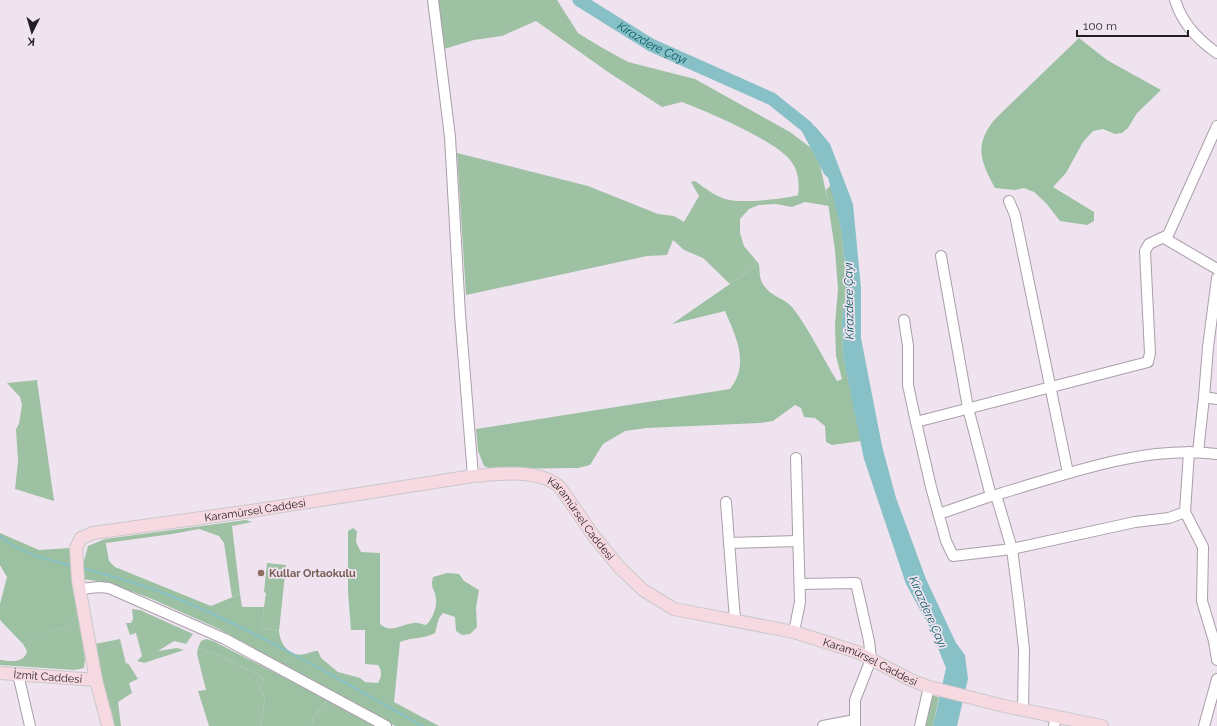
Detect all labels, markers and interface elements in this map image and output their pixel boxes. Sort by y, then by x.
north arrow [12,12,52,52]
scale bar [1077,12,1188,38]
water label: Kirazdere Çayı [615,19,690,67]
text: 100 m [1083,19,1117,33]
text: K [26,35,35,48]
water label: Kirazdere Çayı [841,262,857,340]
street label: Karamürsel Caddesi [545,474,617,563]
street label: Karamürsel Caddesi [204,496,307,524]
place label: Kullar Ortaokulu [269,567,356,580]
marker: Kullar Ortaokulu [256,568,266,578]
water label: Kirazdere Çayı [906,574,950,650]
street label: Karamürsel Caddesi [821,636,919,689]
street label: İzmit Caddesi [13,668,83,686]

